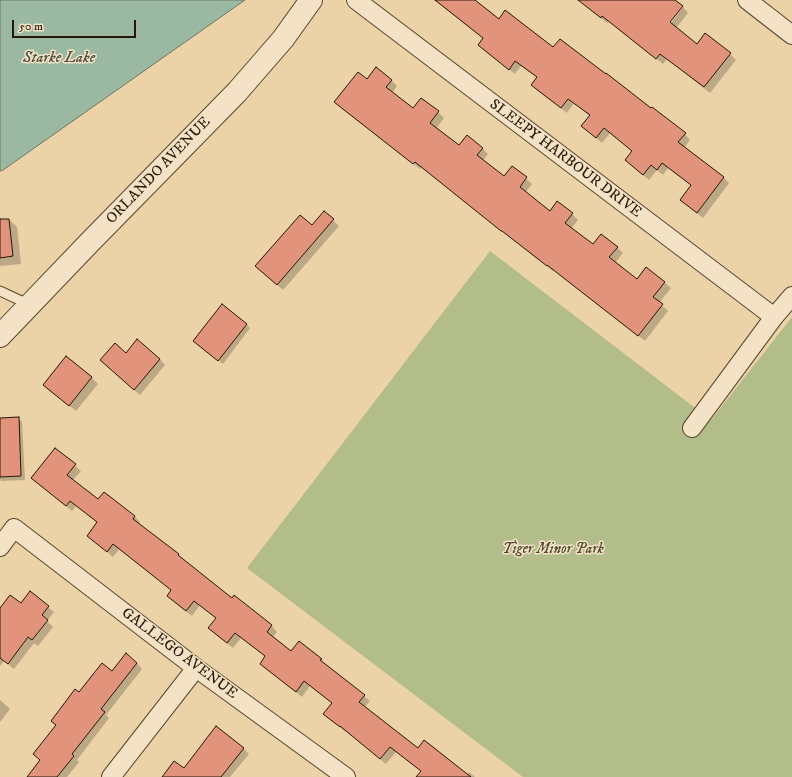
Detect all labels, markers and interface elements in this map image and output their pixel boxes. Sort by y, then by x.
scale bar [14,12,138,38]
text: 50 m [19,19,43,34]
water label: Starke Lake [23,49,95,69]
street label: SLEEPY HARBOUR DRIVE [485,96,645,222]
street label: ORLANDO AVENUE [103,114,215,228]
park label: Tiger Minor Park [502,541,604,559]
street label: GALLEGO AVENUE [118,605,240,703]

